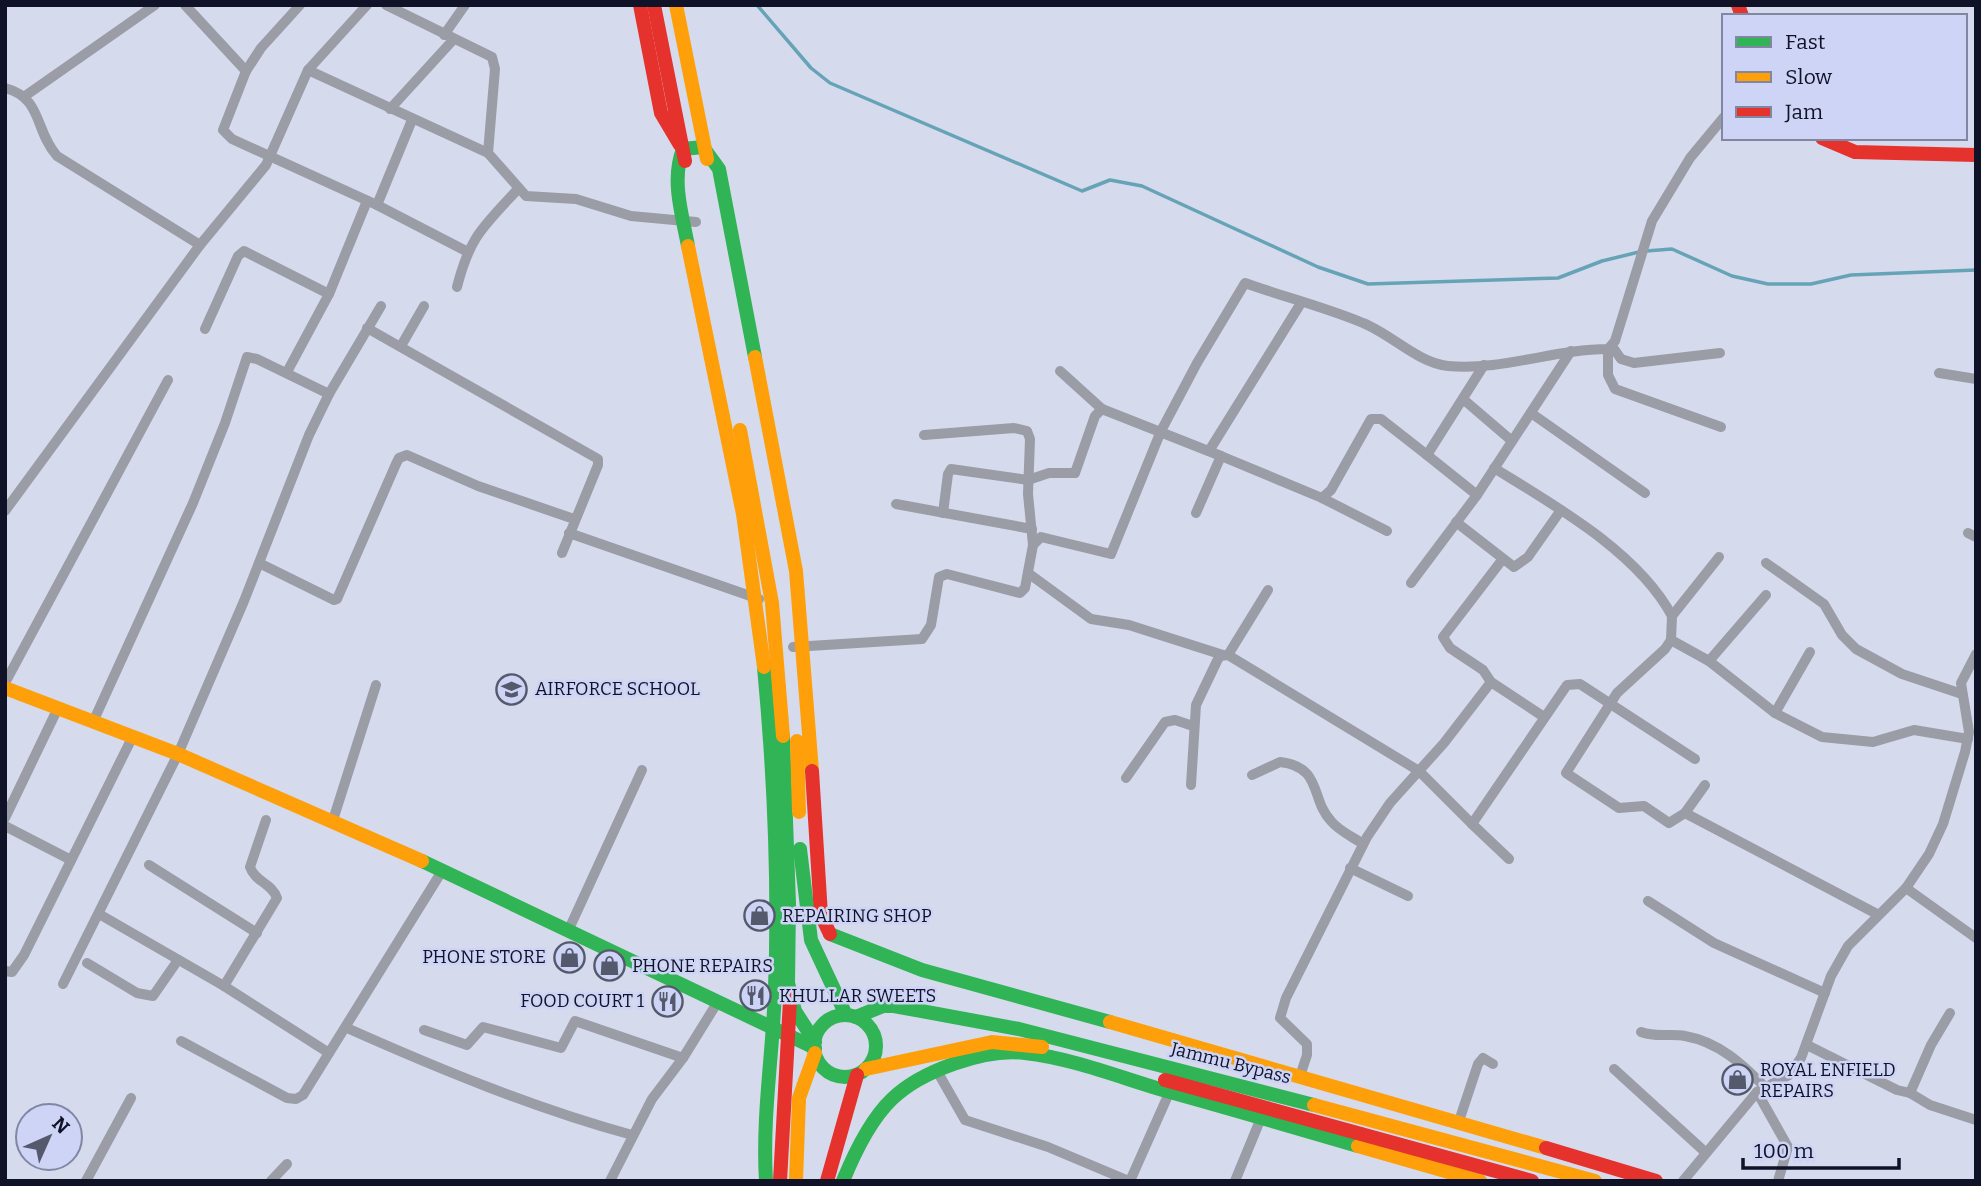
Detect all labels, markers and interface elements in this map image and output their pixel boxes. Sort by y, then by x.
legend [1722,14,1967,140]
text: Fast [1785,29,1826,55]
text: Slow [1785,64,1832,90]
text: Jam [1784,99,1823,125]
school or university icon: AIRFORCE SCHOOL [495,672,529,706]
place label: AIRFORCE SCHOOL [535,678,700,700]
shop icon: REPAIRING SHOP [742,899,776,933]
place label: REPAIRING SHOP [782,905,932,927]
shop icon: PHONE STORE [552,940,586,974]
place label: PHONE STORE [422,946,546,968]
shop icon: PHONE REPAIRS [592,949,626,983]
place label: PHONE REPAIRS [632,955,773,977]
restaurant icon: KHULLAR SWEETS [739,979,773,1013]
restaurant icon: FOOD COURT 1 [650,984,684,1018]
place label: KHULLAR SWEETS [779,985,936,1007]
place label: FOOD COURT 1 [520,990,645,1012]
street label: Jammu Bypass [1168,1037,1293,1089]
place label: ROYAL ENFIELD REPAIRS [1760,1059,1896,1102]
shop icon: ROYAL ENFIELD REPAIRS [1720,1063,1754,1097]
north arrow [14,1102,84,1172]
text: N [47,1112,74,1139]
scale bar [1743,1126,1899,1170]
text: 100 m [1754,1138,1814,1164]

